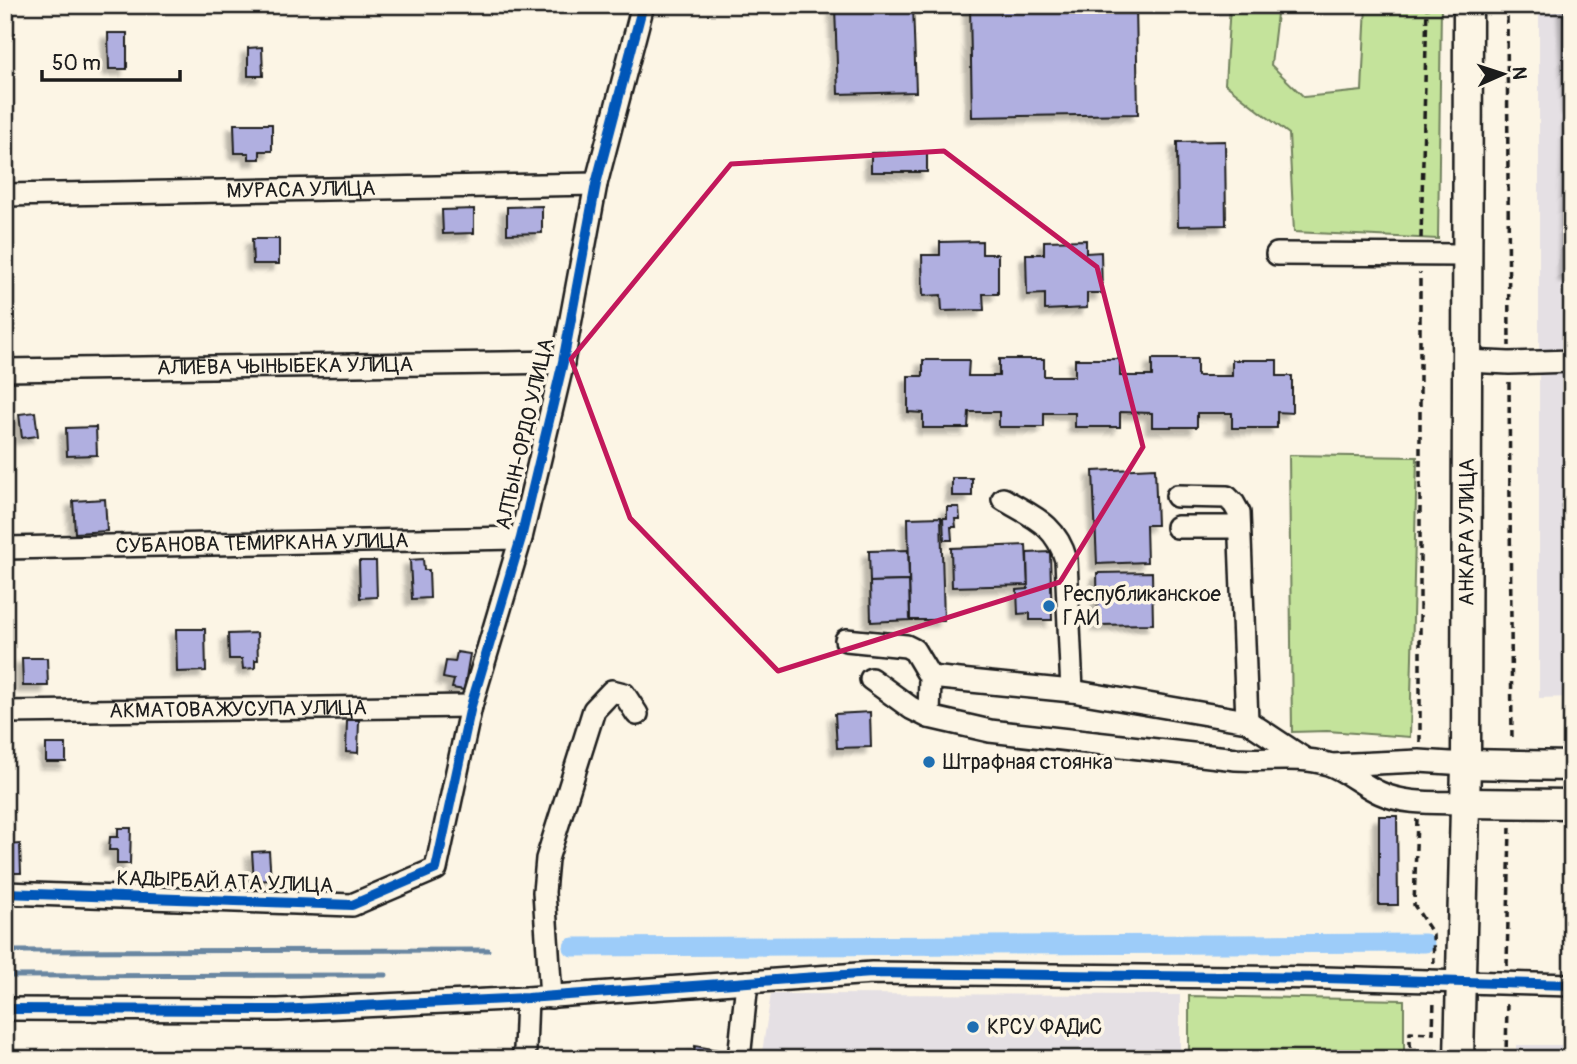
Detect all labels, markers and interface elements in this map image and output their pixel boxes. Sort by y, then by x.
scale bar [42,38,180,82]
north arrow [1468,38,1538,108]
text: 50 m [52,50,101,77]
text: N [1507,66,1531,80]
street label: МУРАСА УЛИЦА [226,175,376,204]
street label: АЛТЫН-ОРДО УЛИЦА [490,336,560,532]
street label: АЛИЕВА ЧЫНЫБЕКА УЛИЦА [157,351,413,381]
street label: АНКАРА УЛИЦА [1453,458,1480,606]
street label: СУБАНОВА ТЕМИРКАНА УЛИЦА [115,527,409,559]
place label: Республиканское ГАИ [1063,581,1221,632]
marker: Республиканское ГАИ [1041,598,1057,614]
street label: АКМАТОВА ЖУСУПА УЛИЦА [109,694,367,724]
place label: Штрафная стоянка [943,749,1113,776]
marker: Штрафная стоянка [921,754,937,770]
street label: КАДЫРБАЙ АТА УЛИЦА [116,865,334,899]
place label: КРСУ ФАДиС [987,1014,1102,1041]
marker: КРСУ ФАДиС [965,1019,981,1035]

